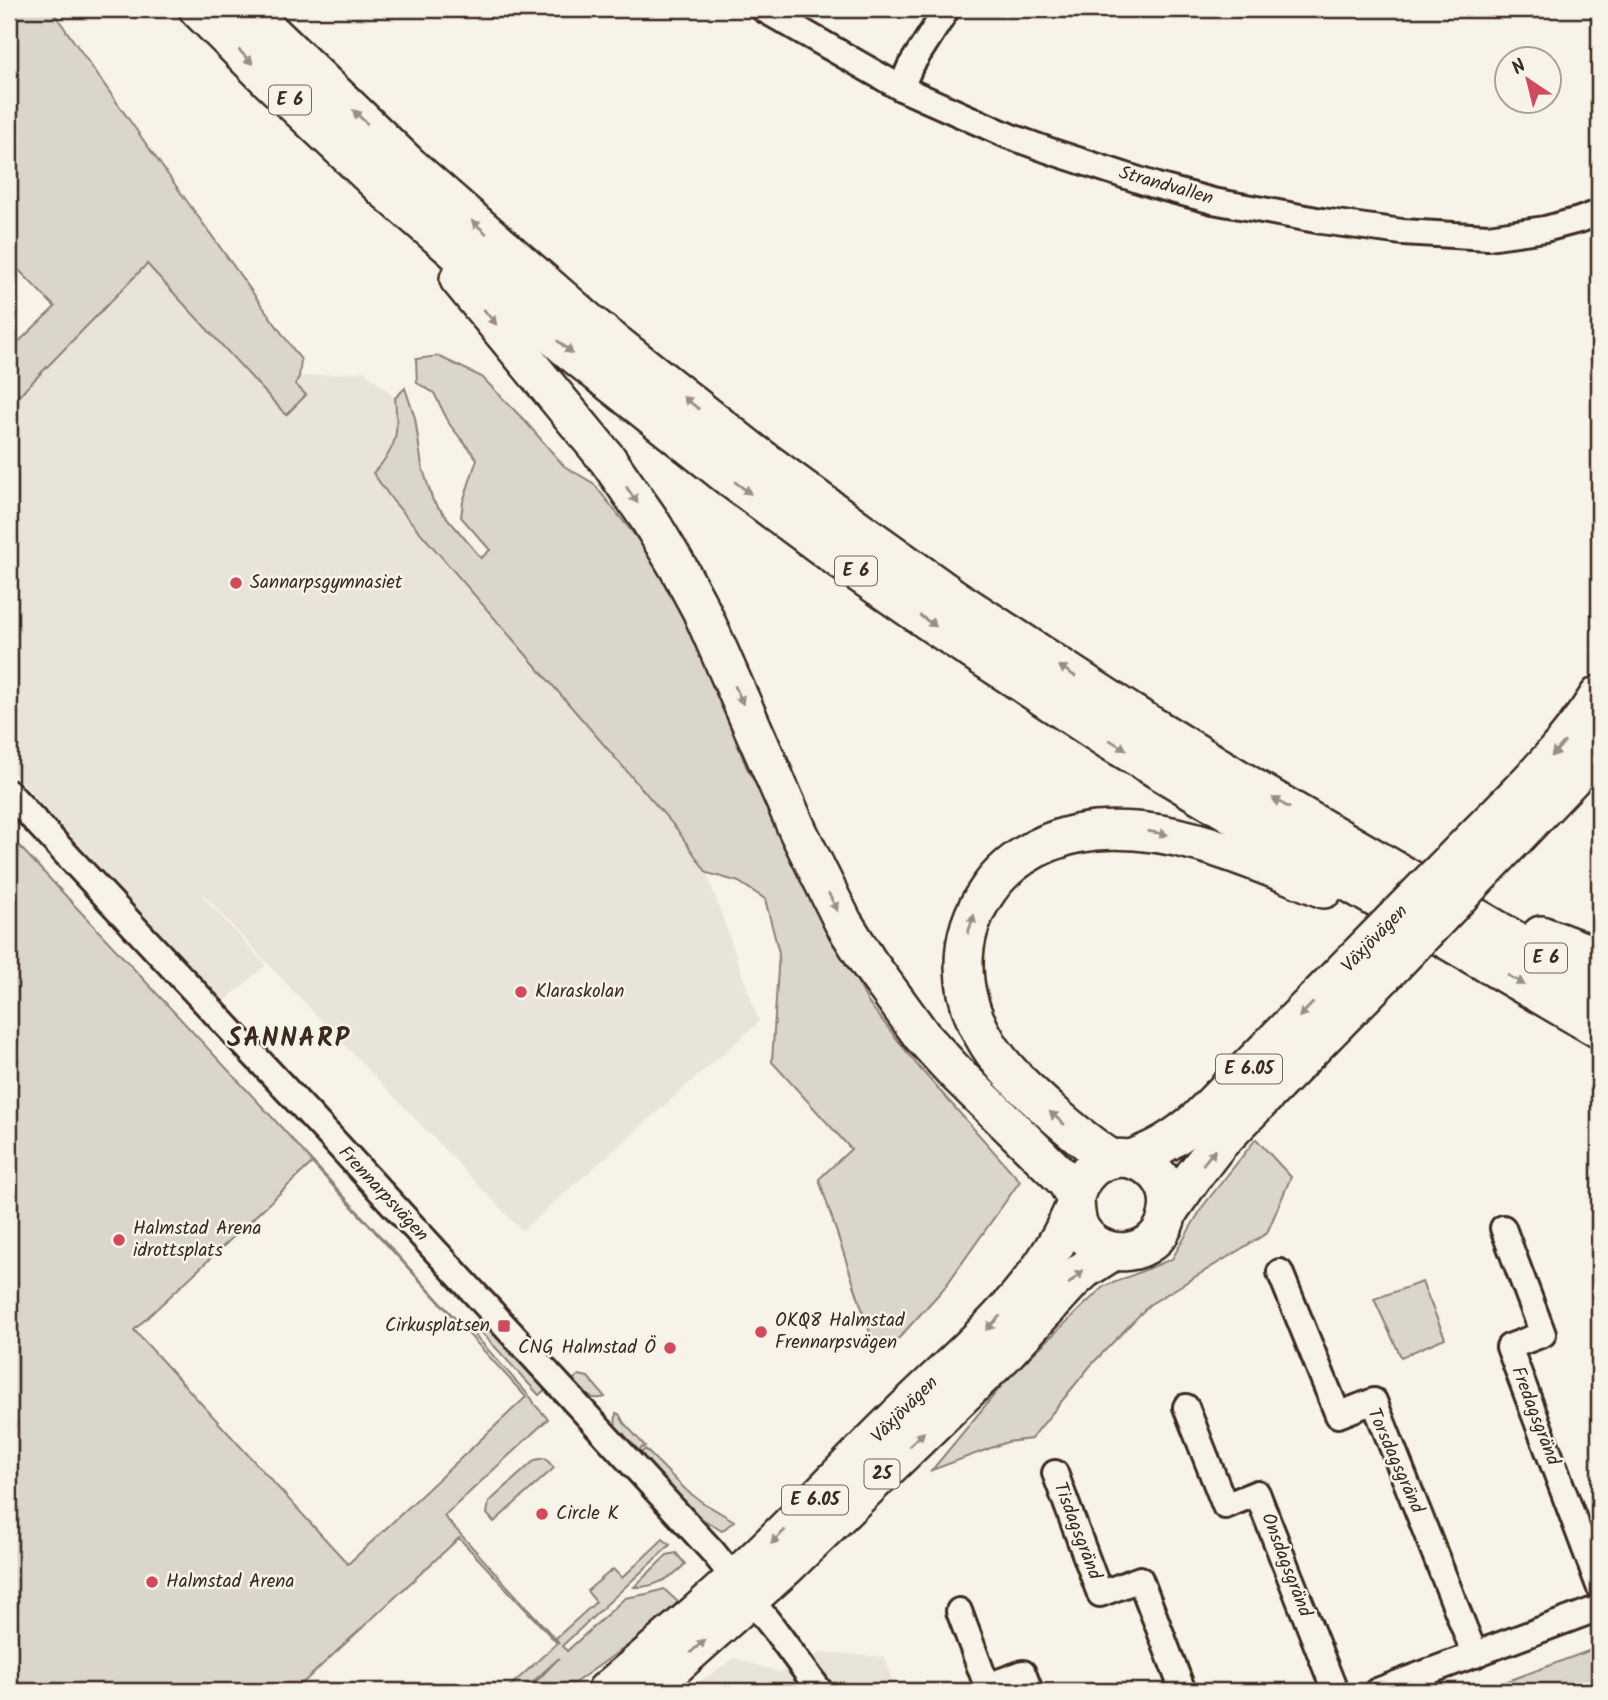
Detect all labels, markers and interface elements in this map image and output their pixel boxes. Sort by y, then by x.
north arrow [1492,46,1562,116]
one-way arrow [237,49,254,65]
text: N [1506,52,1533,83]
road number: E 6 [269,86,311,114]
one-way arrow [351,109,368,126]
street label: Strandvallen [1115,158,1217,214]
one-way arrow [470,219,488,235]
one-way arrow [483,308,498,326]
one-way arrow [556,339,573,354]
one-way arrow [683,396,701,411]
one-way arrow [734,481,752,495]
one-way arrow [625,486,639,504]
road number: E 6 [835,556,877,586]
place label: Sannarpsgymnasiet [250,568,403,598]
marker: Sannarpsgymnasiet [228,575,244,591]
one-way arrow [919,614,937,628]
one-way arrow [1057,665,1077,678]
one-way arrow [733,685,745,705]
one-way arrow [1109,739,1128,752]
one-way arrow [1550,740,1566,758]
one-way arrow [1272,797,1291,810]
one-way arrow [1147,828,1169,839]
one-way arrow [827,892,838,912]
street label: Växjövägen [1335,898,1415,980]
one-way arrow [966,913,977,934]
road number: E 6 [1525,944,1567,973]
one-way arrow [1507,973,1526,986]
place label: Klaraskolan [535,977,624,1007]
marker: Klaraskolan [513,984,529,1000]
one-way arrow [1297,1002,1314,1019]
district label: SANNARP [227,1018,351,1060]
road number: E 6.05 [1216,1054,1282,1084]
one-way arrow [1049,1111,1066,1126]
street label: Frennarpsvägen [330,1139,436,1249]
one-way arrow [1201,1148,1216,1166]
place label: Halmstad Arena idrottsplats [133,1214,261,1266]
marker: Halmstad Arena idrottsplats [111,1232,127,1248]
one-way arrow [1067,1269,1085,1285]
place label: OKQ8 Halmstad Frennarpsvägen [775,1306,905,1358]
place label: Cirkusplatsen [385,1311,490,1341]
one-way arrow [984,1315,1001,1332]
marker: Cirkusplatsen [496,1318,512,1334]
marker: OKQ8 Halmstad Frennarpsvägen [753,1324,769,1340]
place label: CNG Halmstad Ö [518,1333,656,1363]
marker: CNG Halmstad Ö [662,1340,678,1356]
street label: Fredagsgränd [1502,1362,1568,1470]
street label: Växjövägen [864,1369,946,1451]
street label: Torsdagsgränd [1358,1403,1432,1519]
one-way arrow [908,1432,925,1448]
road number: 25 [864,1460,900,1489]
street label: Tisdagsgränd [1045,1478,1109,1585]
road number: E 6.05 [782,1485,848,1514]
place label: Circle K [556,1499,619,1529]
marker: Circle K [534,1506,550,1522]
street label: Onsdagsgränd [1252,1509,1320,1622]
one-way arrow [770,1529,787,1545]
place label: Halmstad Arena [166,1567,294,1597]
marker: Halmstad Arena [144,1574,160,1590]
one-way arrow [689,1638,707,1654]

